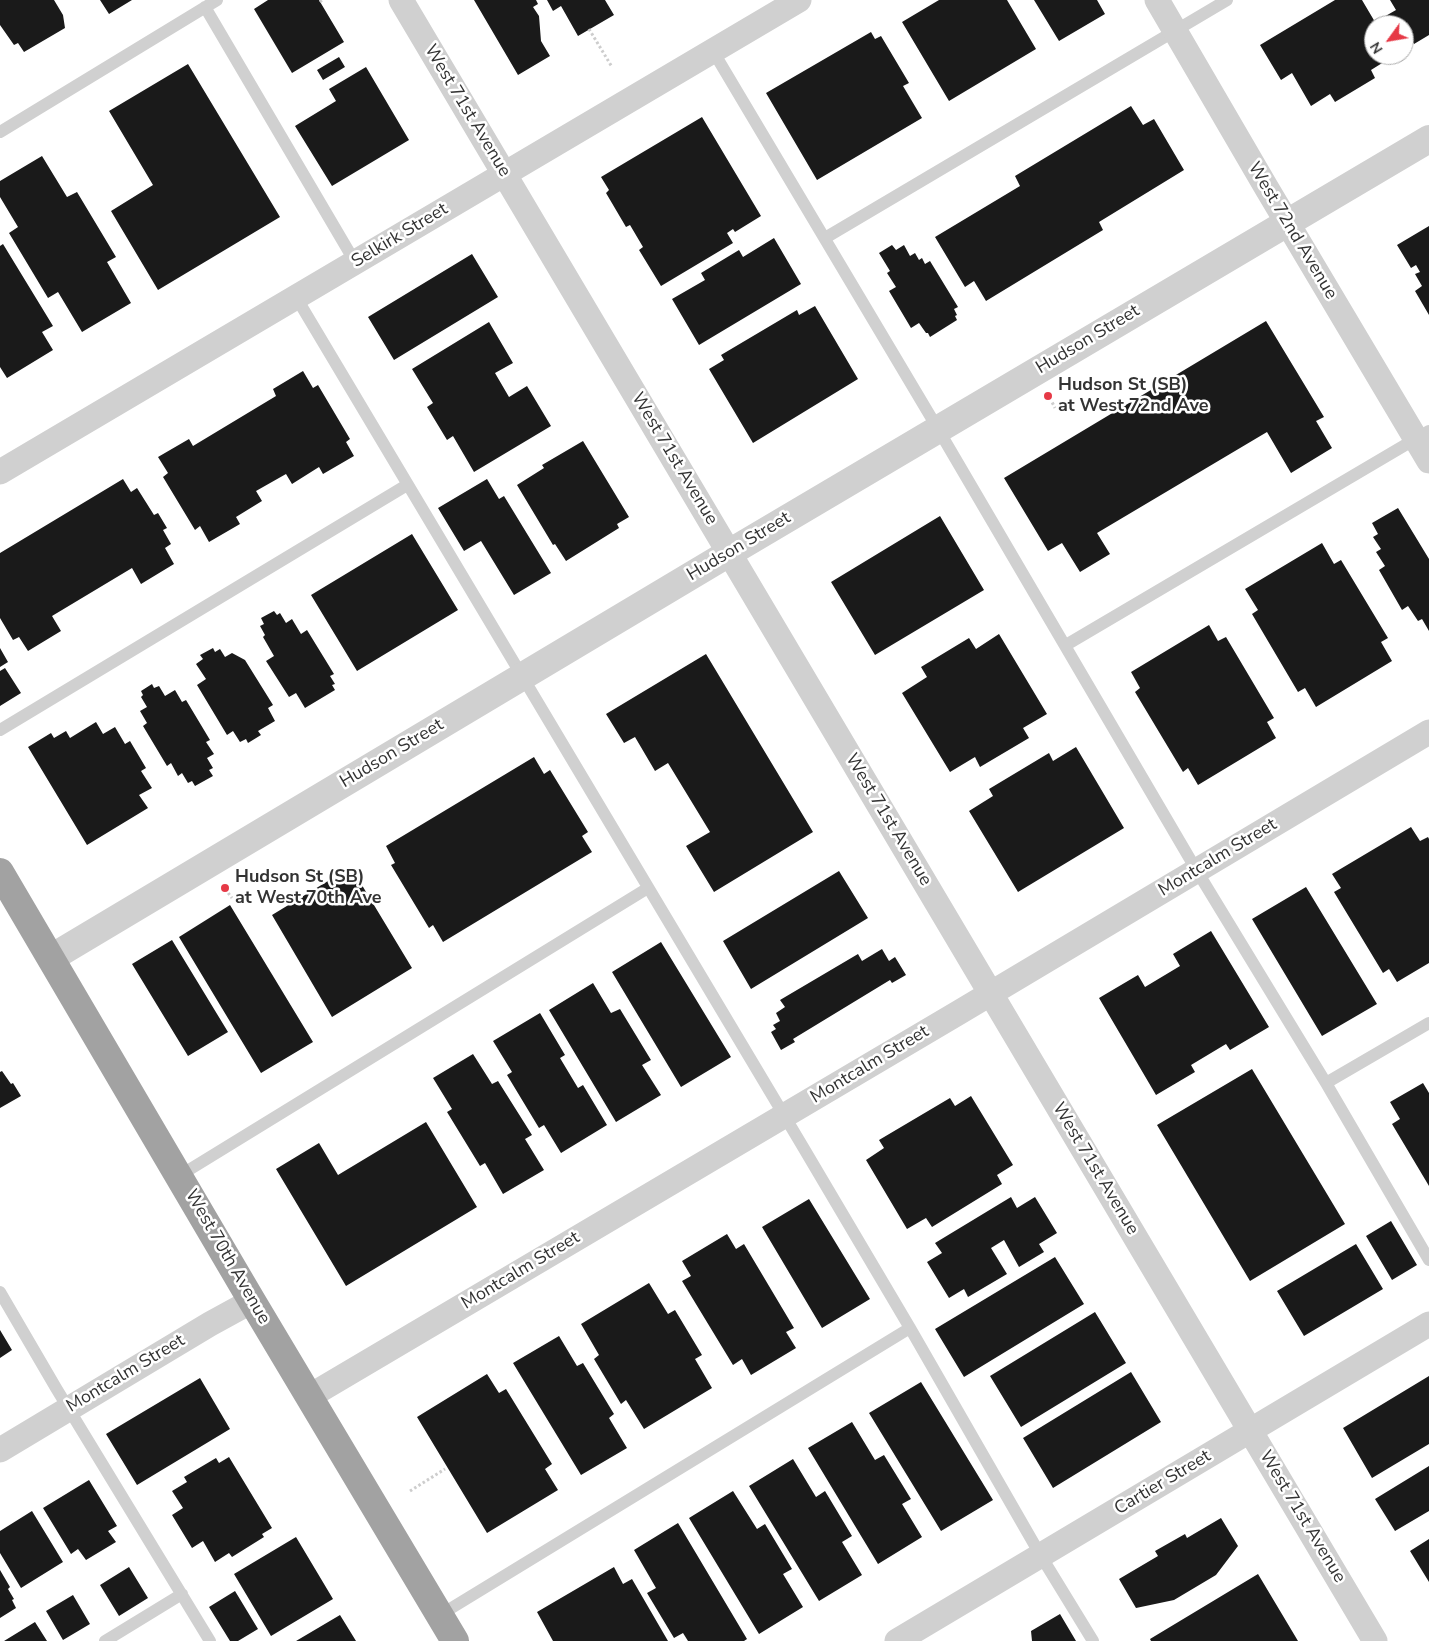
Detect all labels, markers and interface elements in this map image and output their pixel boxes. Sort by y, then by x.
north arrow [1364,15,1414,65]
text: N [1366,38,1388,57]
street label: West 71st Avenue [419,41,515,181]
street label: West 72nd Avenue [1243,159,1341,303]
street label: Selkirk Street [348,199,452,273]
street label: Hudson Street [1032,301,1144,379]
place label: Hudson St (SB) at West 72nd Ave [1058,375,1208,418]
street label: West 71st Avenue [626,389,722,529]
marker: Hudson St (SB) at West 72nd Ave [1042,390,1054,402]
street label: Hudson Street [683,508,795,586]
street label: Hudson Street [336,715,448,793]
street label: West 71st Avenue [840,750,936,890]
street label: Montcalm Street [1155,814,1281,902]
place label: Hudson St (SB) at West 70th Ave [235,867,382,910]
marker: Hudson St (SB) at West 70th Ave [219,882,231,894]
street label: Montcalm Street [807,1021,933,1109]
street label: West 71st Avenue [1047,1099,1143,1239]
street label: West 70th Avenue [180,1186,274,1328]
street label: Montcalm Street [458,1227,584,1315]
street label: Montcalm Street [63,1330,189,1418]
street label: Cartier Street [1111,1446,1215,1520]
street label: West 71st Avenue [1254,1447,1350,1587]

